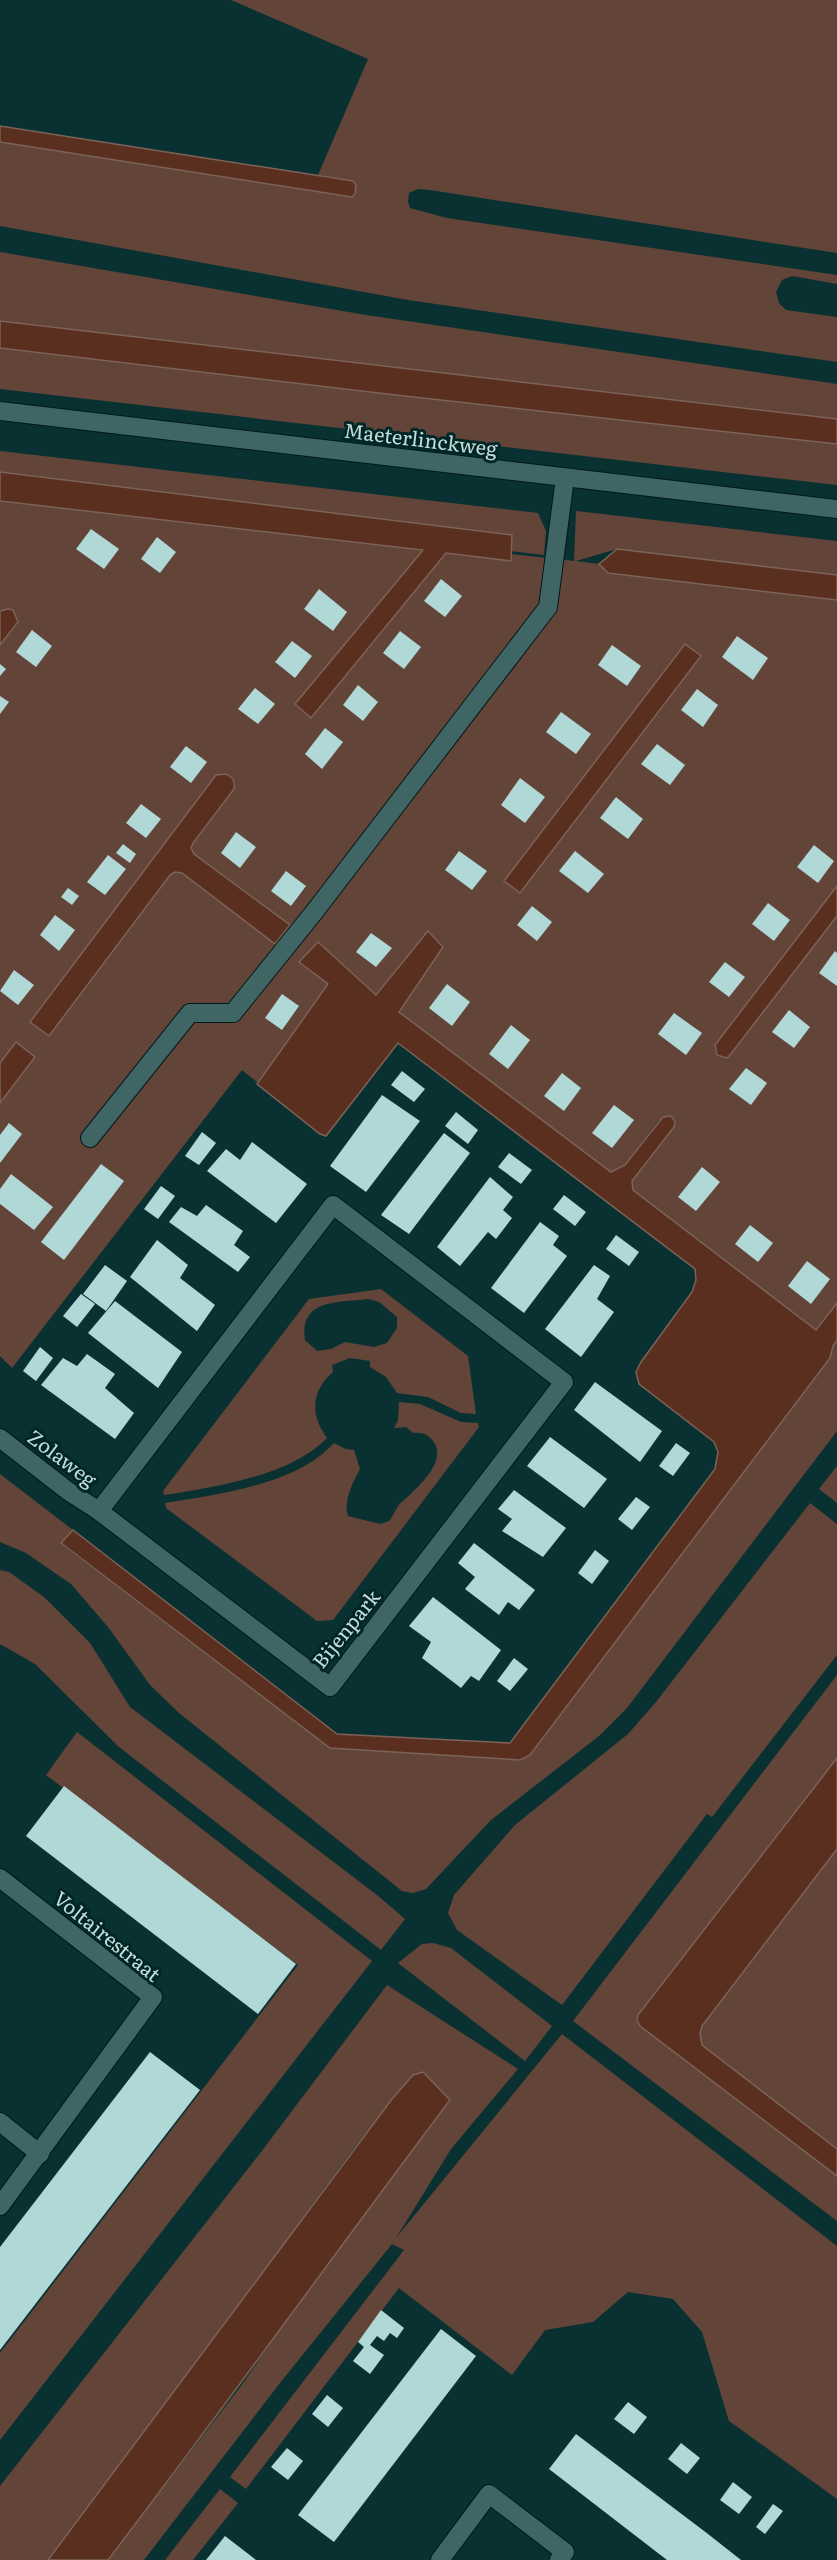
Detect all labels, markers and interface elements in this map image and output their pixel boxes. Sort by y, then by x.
street label: Maeterlinckweg [343,414,500,462]
street label: Zolaweg [22,1421,105,1493]
street label: Bijenpark [304,1582,387,1674]
street label: Voltairestraat [48,1882,168,1988]

